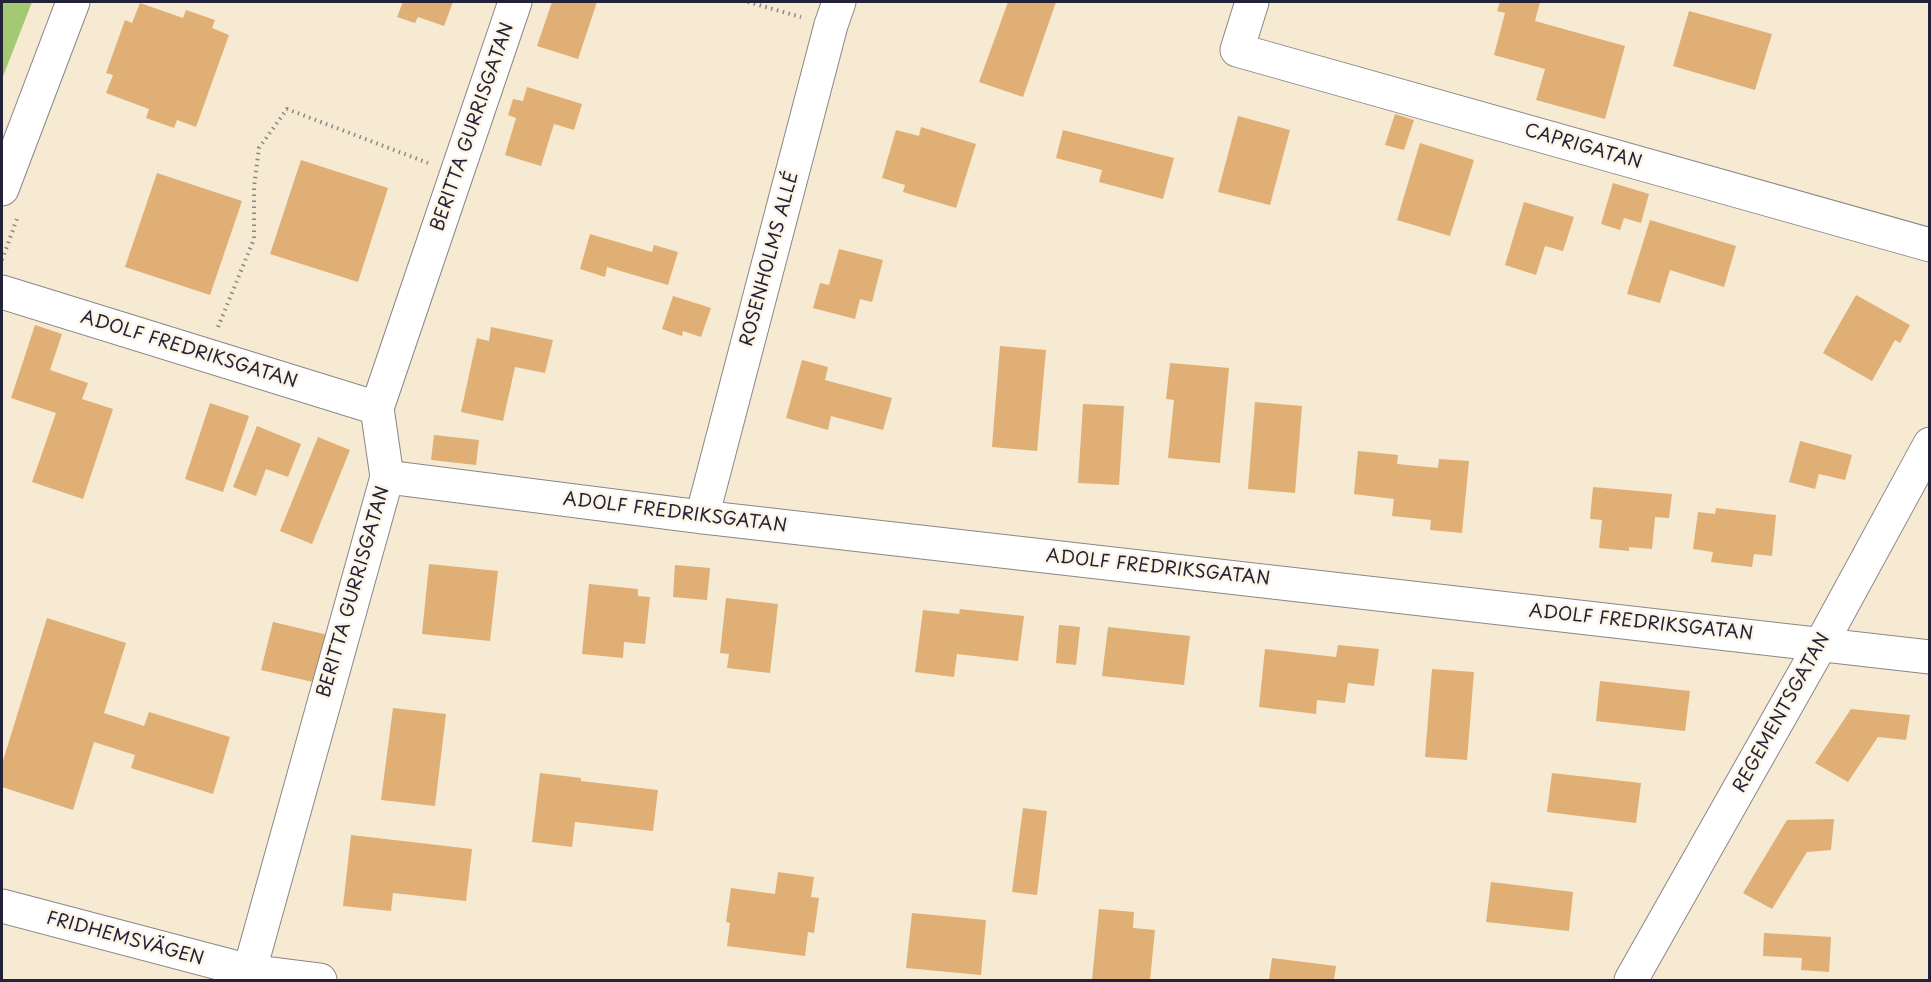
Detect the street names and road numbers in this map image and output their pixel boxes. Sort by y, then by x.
street label: BERITTA GURRISGATAN [427,20,519,234]
street label: CAPRIGATAN [1522,120,1644,174]
street label: ROSENHOLMS ALLÉ [736,169,804,349]
street label: ADOLF FREDRIKSGATAN [78,307,300,393]
street label: BERITTA GURRISGATAN [313,484,395,700]
street label: ADOLF FREDRIKSGATAN [562,489,788,537]
street label: ADOLF FREDRIKSGATAN [1045,545,1271,591]
street label: ADOLF FREDRIKSGATAN [1528,600,1754,646]
street label: REGEMENTSGATAN [1729,630,1835,796]
street label: FRIDHEMSVÄGEN [44,908,206,970]

